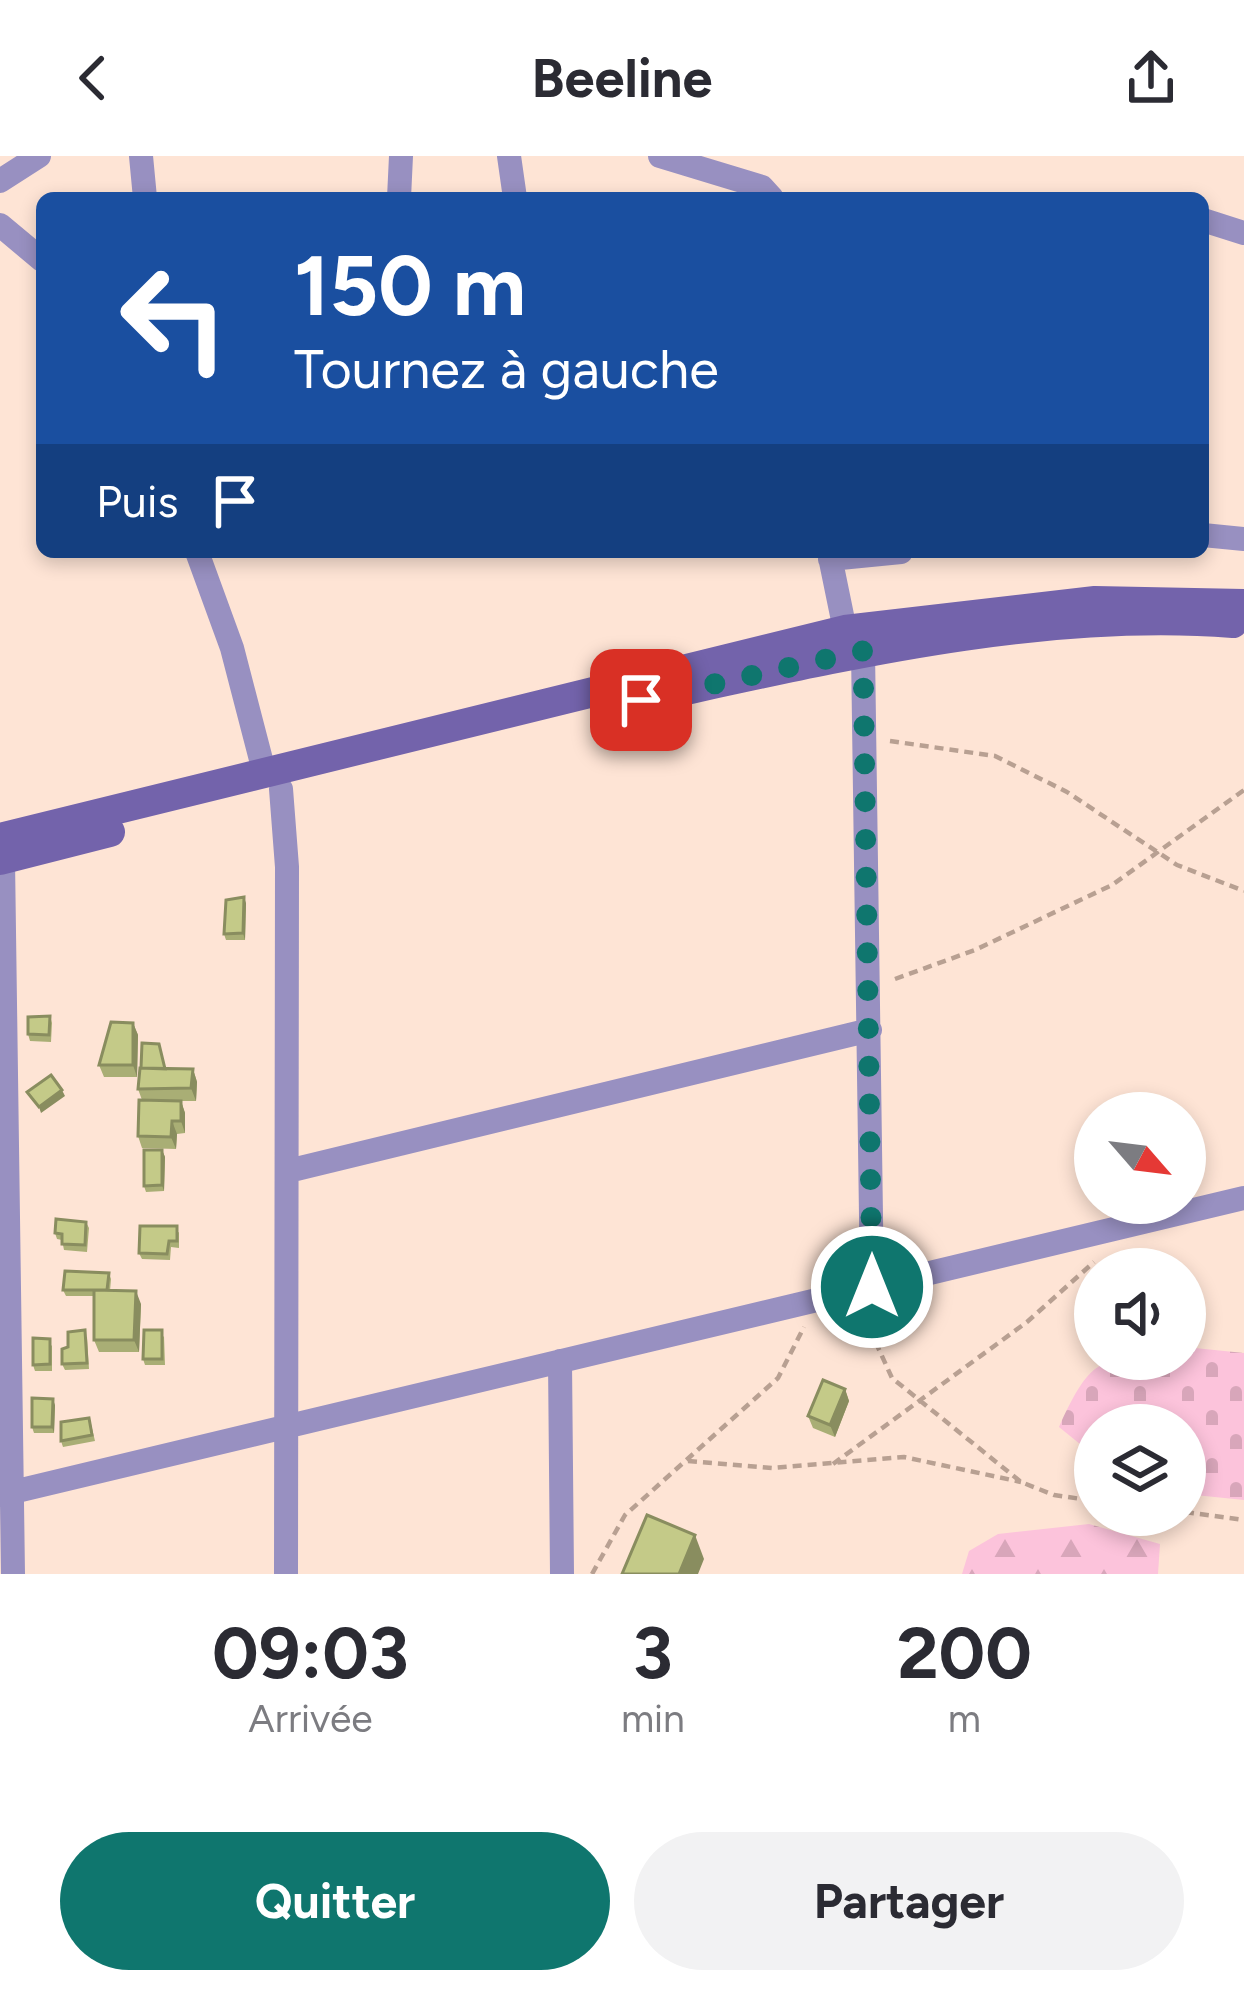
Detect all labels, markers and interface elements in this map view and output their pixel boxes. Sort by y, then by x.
icon: back [60,45,126,111]
icon: share [1118,45,1184,111]
text: Beeline [532,46,712,111]
text: 150 m [294,235,526,336]
icon: left [96,240,252,396]
text: Tournez à gauche [294,337,719,402]
icon: arrive [202,468,268,534]
text: Puis [96,474,178,528]
pin [590,649,692,751]
icon: arrive [608,667,674,733]
north arrow [1074,1092,1206,1224]
map controls [1074,1092,1206,1536]
position arrow [809,1224,935,1350]
button: sound [1074,1248,1206,1380]
button: layers [1074,1404,1206,1536]
text: 09:03 [212,1610,409,1696]
text: 3 [633,1610,673,1696]
text: 200 [897,1610,1032,1696]
text: Arrivée [248,1695,373,1742]
text: min [621,1695,685,1742]
text: m [948,1695,981,1742]
button: Quitter [60,1832,610,1970]
button: Partager [634,1832,1184,1970]

